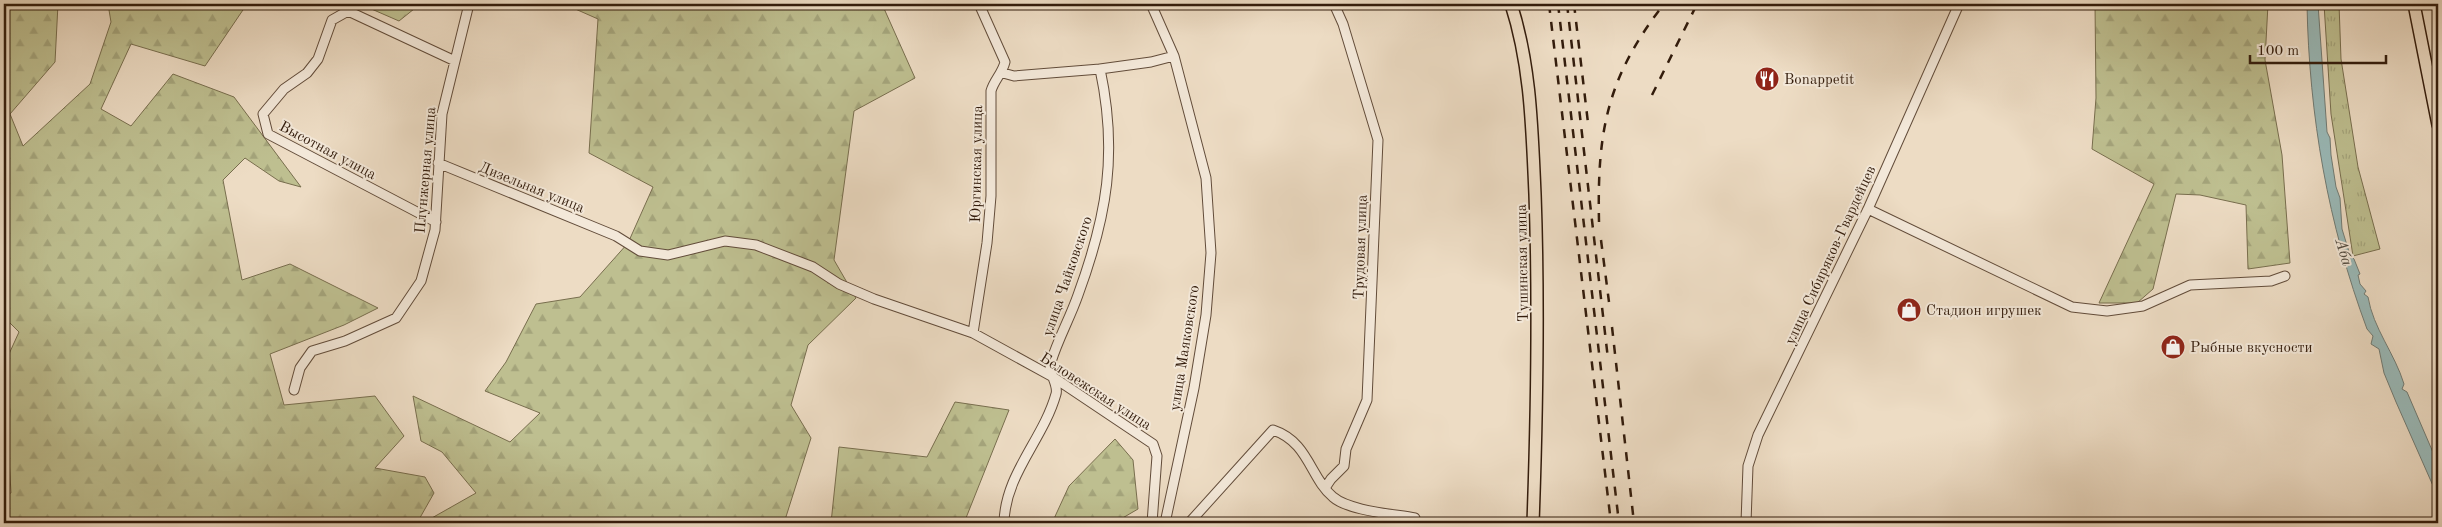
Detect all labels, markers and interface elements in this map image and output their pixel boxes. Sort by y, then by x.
scale bar [2250,32,2386,64]
text: 100 m [2257,44,2299,59]
restaurant icon: Bonappetit [1754,66,1780,92]
place label: Bonappetit [1784,73,1854,88]
street label: Юргинская улица [969,105,986,223]
street label: Плунжерная улица [413,106,440,234]
street label: Высотная улица [276,120,379,183]
street label: Дизельная улица [477,160,587,217]
street label: улица Сибиряков-Гвардейцев [1783,164,1880,348]
street label: Трудовая улица [1352,194,1371,300]
street label: Тушинская улица [1515,203,1532,322]
street label: улица Чайковского [1041,215,1096,338]
water label: Аба [2331,236,2355,269]
street label: улица Маяковского [1168,284,1203,412]
shop icon: Стадион игрушек [1896,297,1922,323]
place label: Стадион игрушек [1926,304,2042,319]
shop icon: Рыбные вкусности [2160,334,2186,360]
place label: Рыбные вкусности [2190,341,2313,356]
street label: Беловежская улица [1037,351,1154,434]

